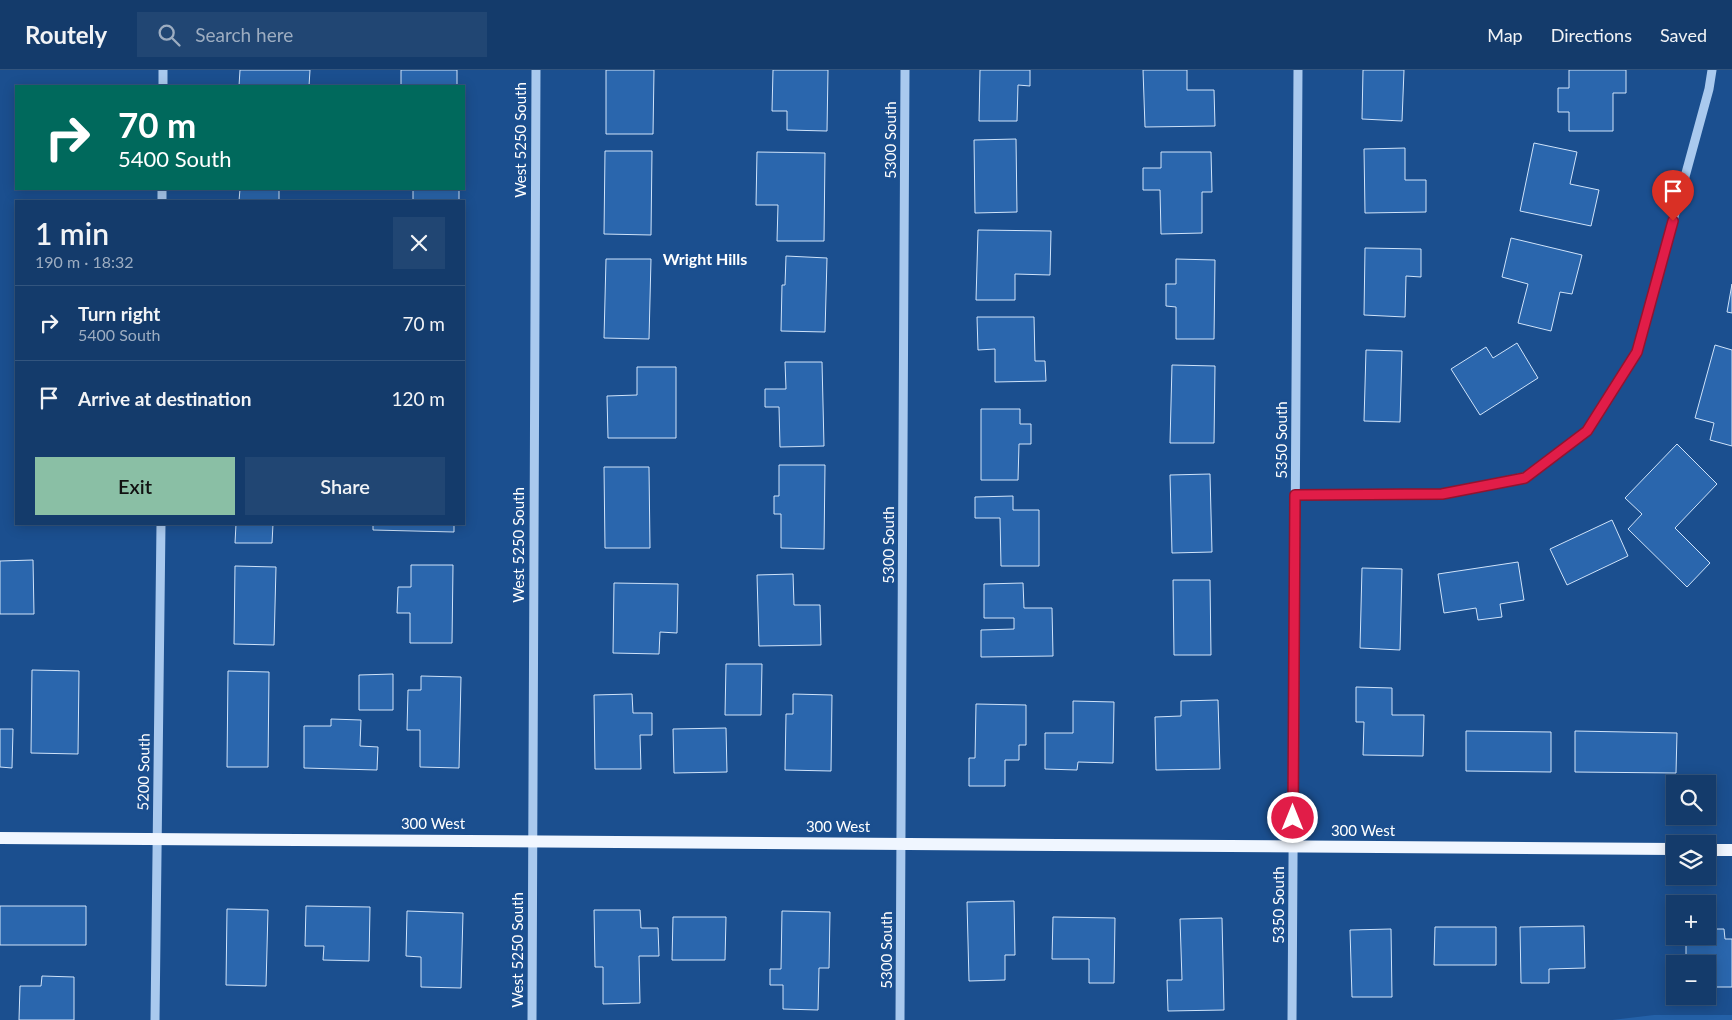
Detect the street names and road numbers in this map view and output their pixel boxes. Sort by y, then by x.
street label: West 5250 South [511,82,529,198]
street label: 5300 South [881,101,899,179]
street label: 5350 South [1272,401,1290,479]
street label: West 5250 South [509,487,527,603]
street label: 5300 South [879,506,897,584]
street label: 5200 South [133,733,153,811]
street label: 300 West [401,814,466,832]
street label: 300 West [806,817,871,835]
street label: 300 West [1331,821,1396,839]
street label: 5350 South [1269,866,1287,944]
street label: West 5250 South [508,892,526,1008]
street label: 5300 South [877,911,895,989]

